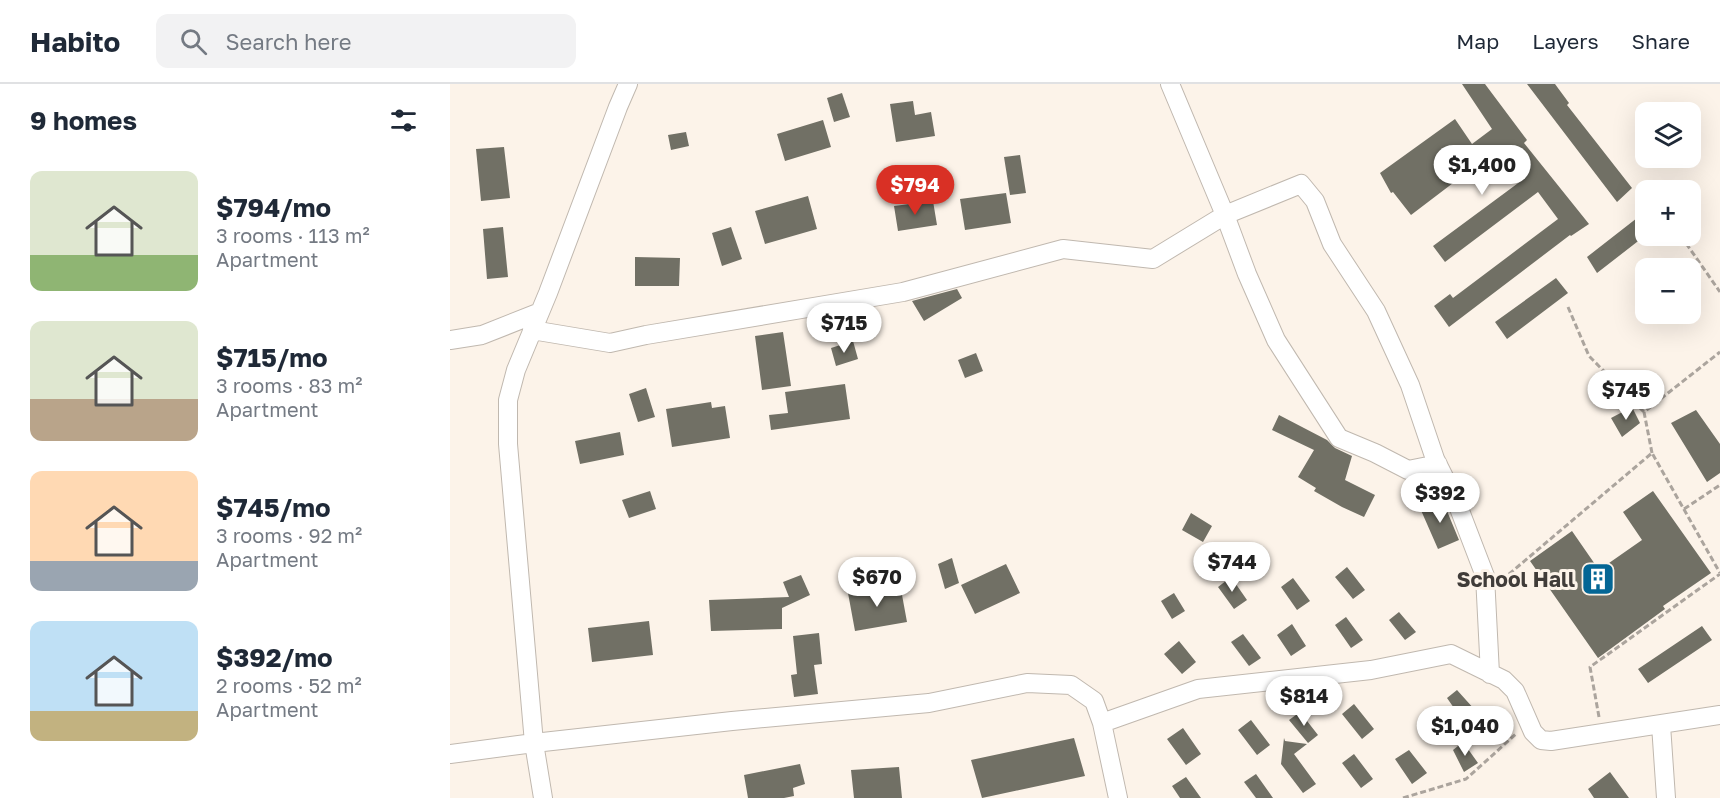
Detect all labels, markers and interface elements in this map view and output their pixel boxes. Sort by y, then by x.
search box [156,14,576,68]
text: Habito [30,25,120,58]
icon: search [177,25,210,58]
text: Search here [225,28,351,55]
text: Map [1456,28,1499,54]
text: Layers [1532,28,1599,54]
text: Share [1632,28,1690,54]
map controls [1635,102,1701,324]
button: layers [1635,102,1701,168]
icon: filters [387,104,420,137]
text: 9 homes [30,105,137,136]
pin: $1,400 [1433,145,1531,196]
text: $1,400 [1448,152,1516,176]
pin: $794 [879,165,951,216]
text: $794 [890,172,940,196]
button: + [1635,180,1701,246]
text: $794/mo [216,192,331,223]
icon: home [78,195,150,267]
text: 3 rooms · 113 m² [216,223,370,247]
text: Apartment [216,247,319,271]
button: − [1635,258,1701,324]
pin: $715 [808,303,880,354]
text: $715 [821,310,867,334]
text: $715/mo [216,342,328,373]
icon: home [78,345,150,417]
pin: $745 [1590,370,1662,421]
text: 3 rooms · 83 m² [216,373,362,397]
text: $745 [1602,377,1651,401]
text: Apartment [216,397,319,421]
pin: $392 [1404,473,1476,524]
text: $392 [1415,480,1465,504]
text: $745/mo [216,492,331,523]
icon: home [78,495,150,567]
text: 3 rooms · 92 m² [216,523,362,547]
pin: $744 [1196,542,1268,593]
text: Apartment [216,547,319,571]
text: $744 [1207,549,1257,573]
pin: $670 [841,557,913,608]
building icon: School Hall [1580,561,1616,597]
text: $670 [852,564,902,588]
place label: School Hall [1456,566,1575,592]
text: $392/mo [216,642,332,673]
icon: home [78,645,150,717]
text: 2 rooms · 52 m² [216,673,362,697]
pin: $814 [1268,676,1340,727]
text: $814 [1280,683,1329,707]
text: Apartment [216,697,319,721]
pin: $1,040 [1416,706,1514,757]
text: $1,040 [1431,713,1499,737]

